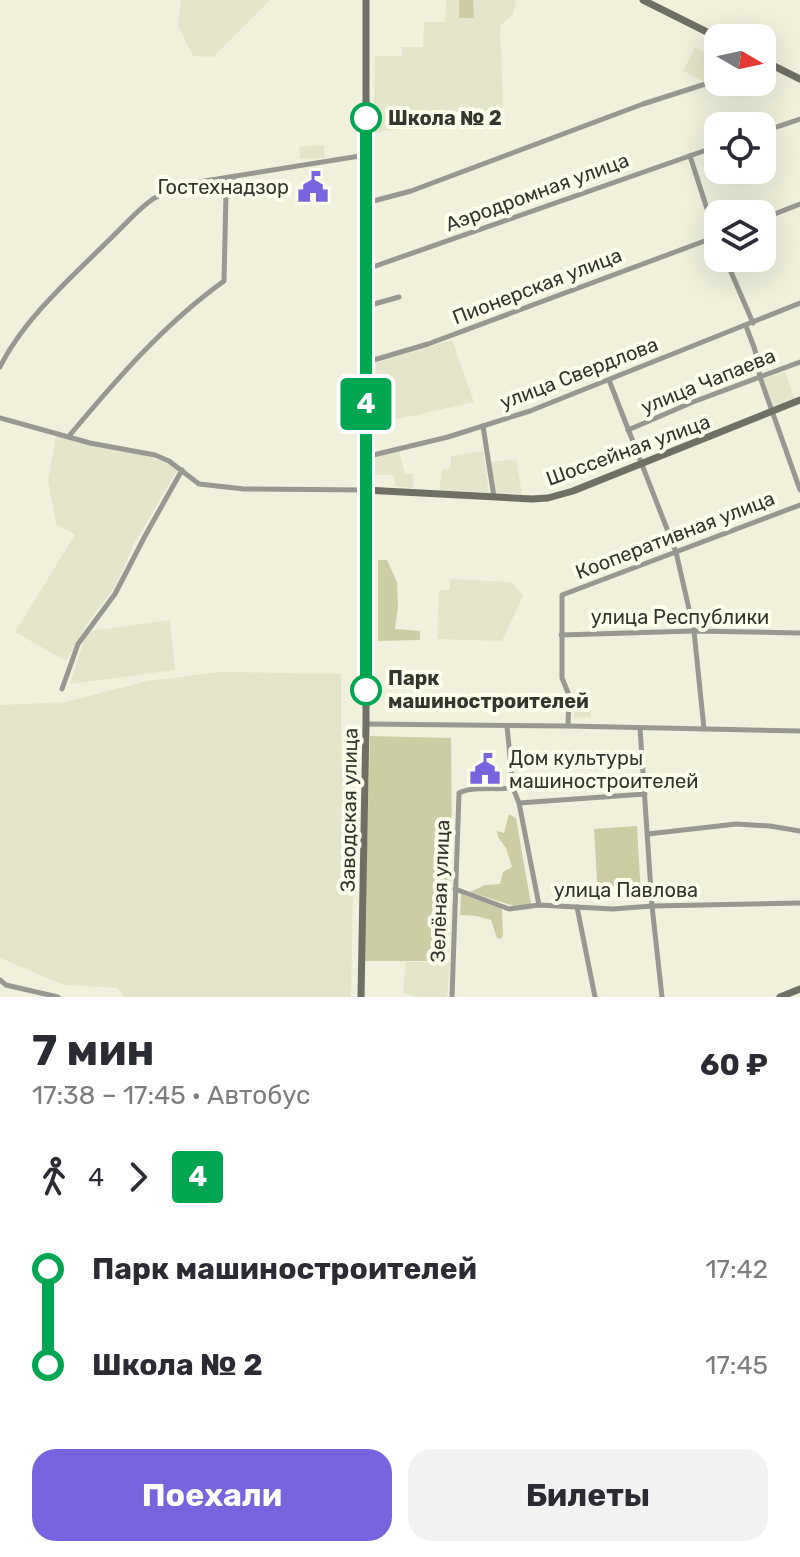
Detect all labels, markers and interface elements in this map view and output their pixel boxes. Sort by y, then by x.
north arrow [704,24,776,96]
map controls [704,24,776,272]
marker: Школа № 2 [351,103,381,133]
place label: Школа № 2 [388,106,502,130]
button: locate [704,112,776,184]
street label: Аэродромная улица [442,148,632,236]
public building icon: Гостехнадзор [296,170,330,204]
place label: Гостехнадзор [157,175,289,199]
button: layers [704,200,776,272]
street label: Пионерская улица [449,243,625,329]
street label: улица Свердлова [497,332,661,414]
street label: улица Чапаева [637,343,779,419]
line badge: 4 [340,378,392,430]
text: 4 [356,387,376,420]
street label: Шоссейная улица [543,409,713,491]
street label: Кооперативная улица [572,486,778,584]
street label: улица Республики [591,605,769,629]
place label: Парк машиностроителей [388,666,589,713]
marker: Парк машиностроителей [351,675,381,705]
street label: Заводская улица [336,728,362,892]
place label: Дом культуры машиностроителей [509,746,698,793]
public building icon: Дом культуры машиностроителей [468,752,502,786]
street label: Зелёная улица [426,819,454,963]
street label: улица Павлова [554,878,698,902]
text: 7 мин [32,1024,155,1076]
text: 60 ₽ [700,1047,768,1083]
text: 17:38 – 17:45 · Автобус [32,1080,310,1111]
icon: walk [32,1155,76,1199]
icon: forward [116,1155,160,1199]
text: 4 [188,1160,207,1193]
text: 4 [88,1162,104,1193]
text: Парк машиностроителей [92,1251,477,1287]
text: 17:42 [705,1254,768,1285]
text: Школа № 2 [92,1347,263,1383]
text: 17:45 [705,1350,768,1381]
button: Поехали [32,1449,392,1541]
button: Билеты [408,1449,768,1541]

